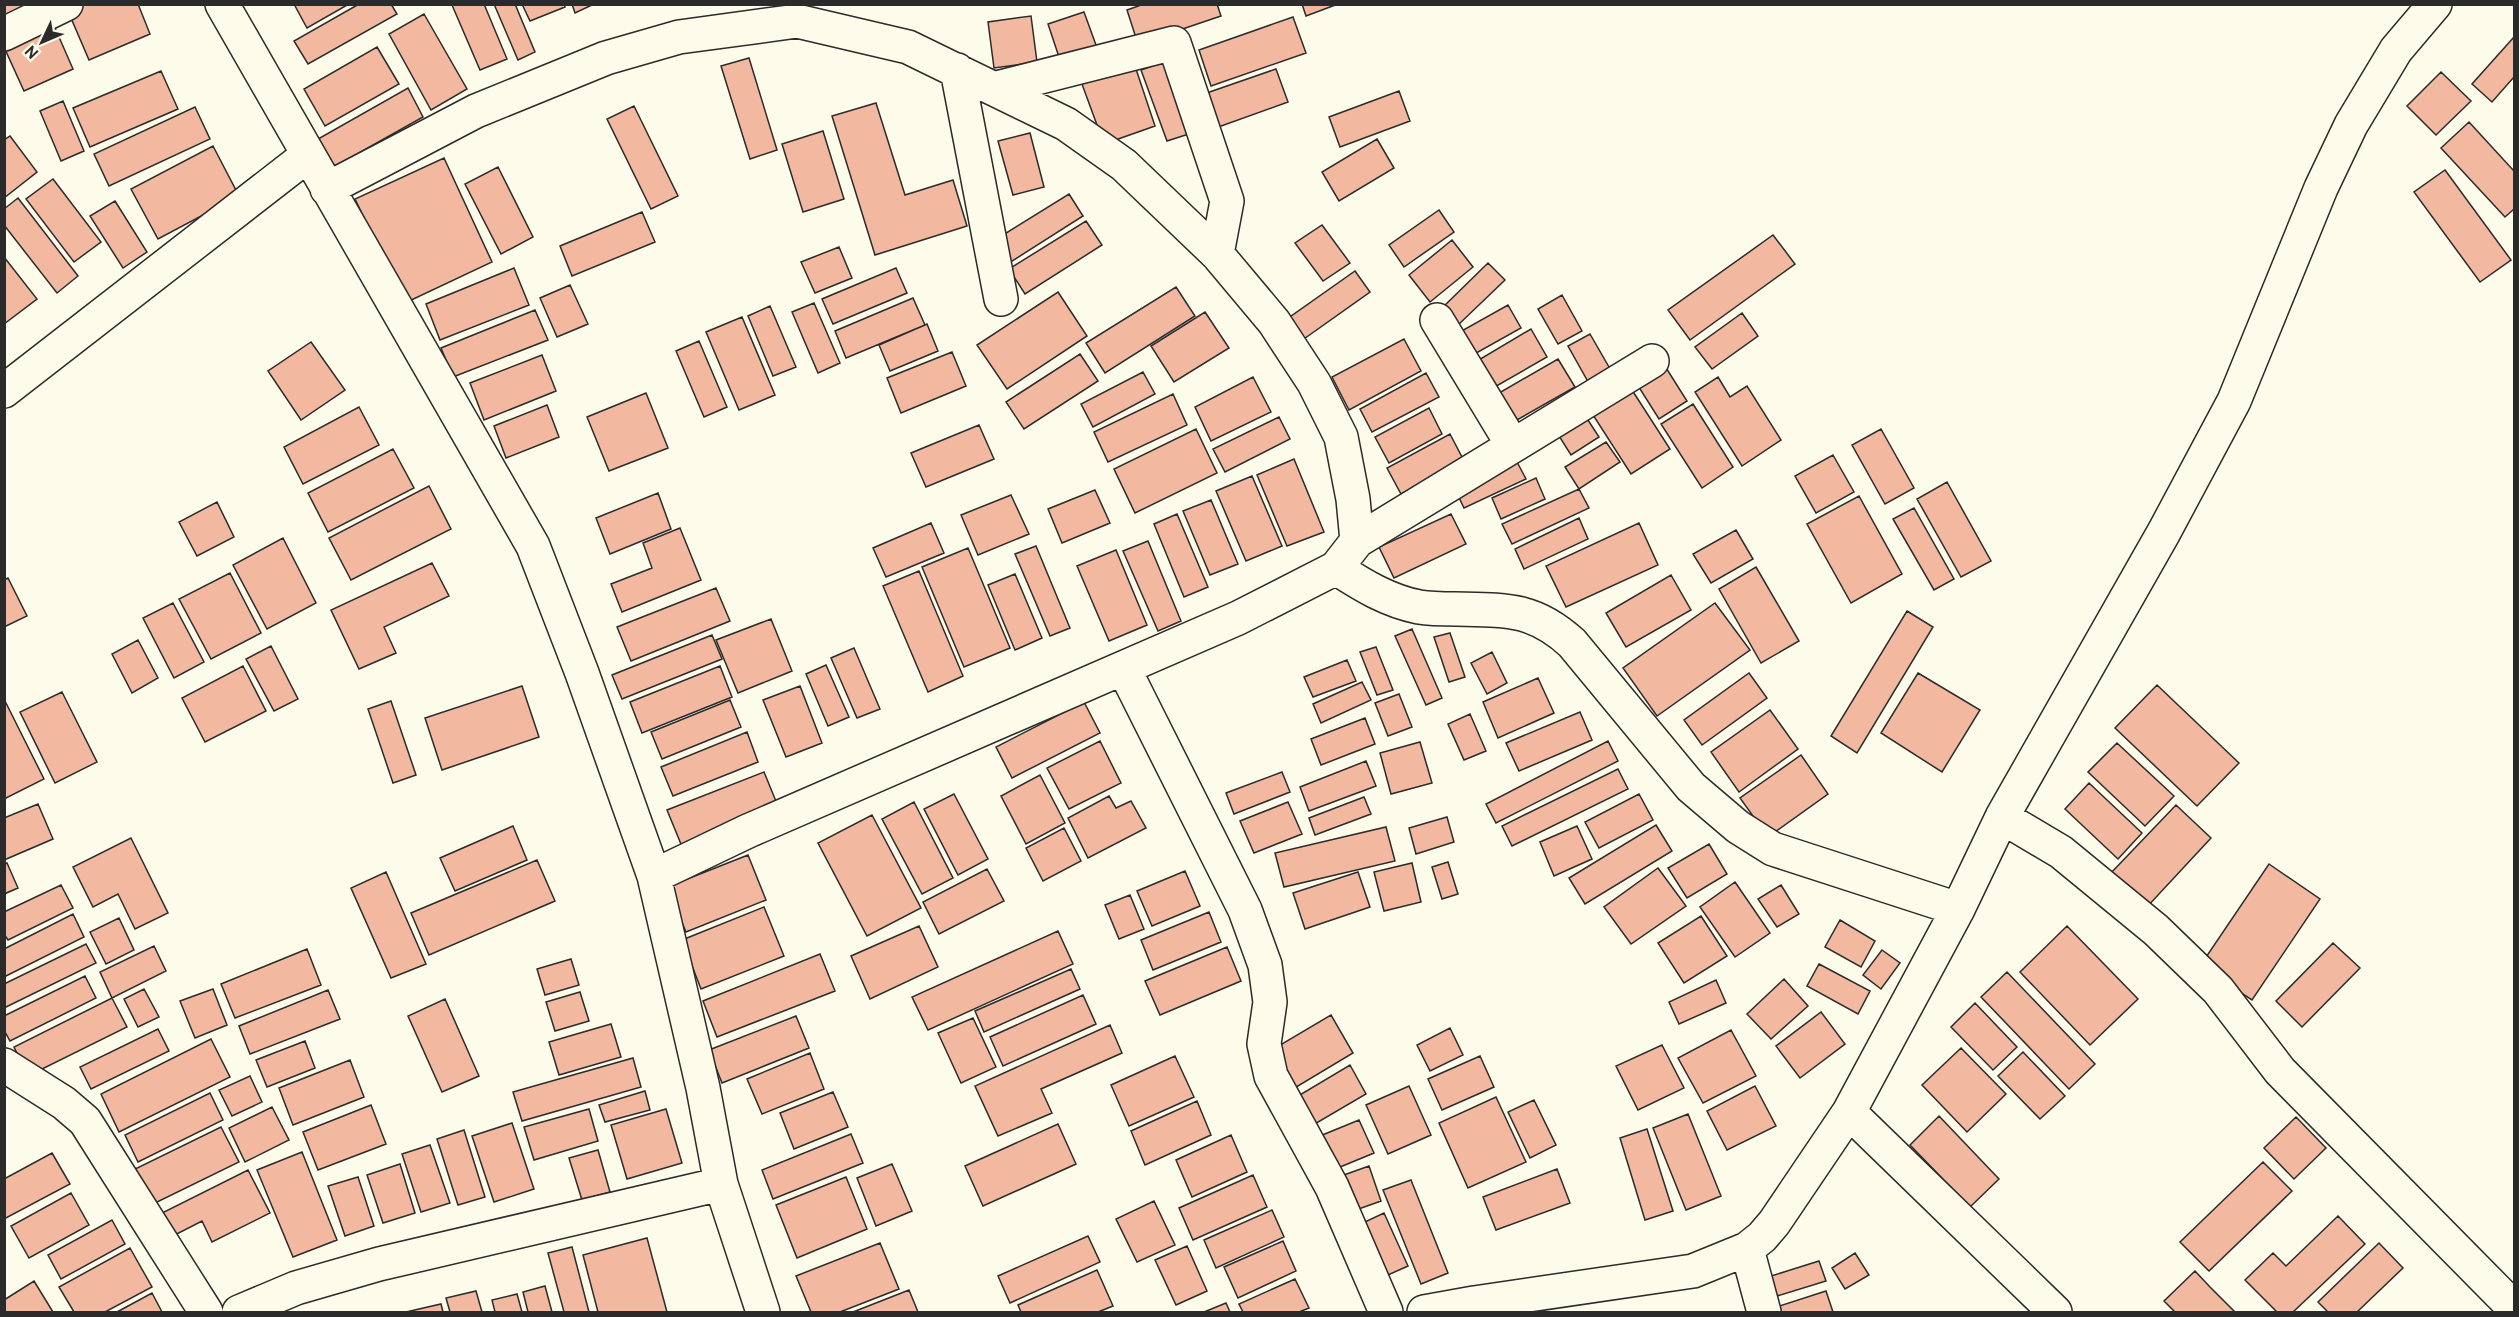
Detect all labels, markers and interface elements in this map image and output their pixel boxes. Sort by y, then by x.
north arrow [12,12,72,72]
text: N [21,40,44,62]

